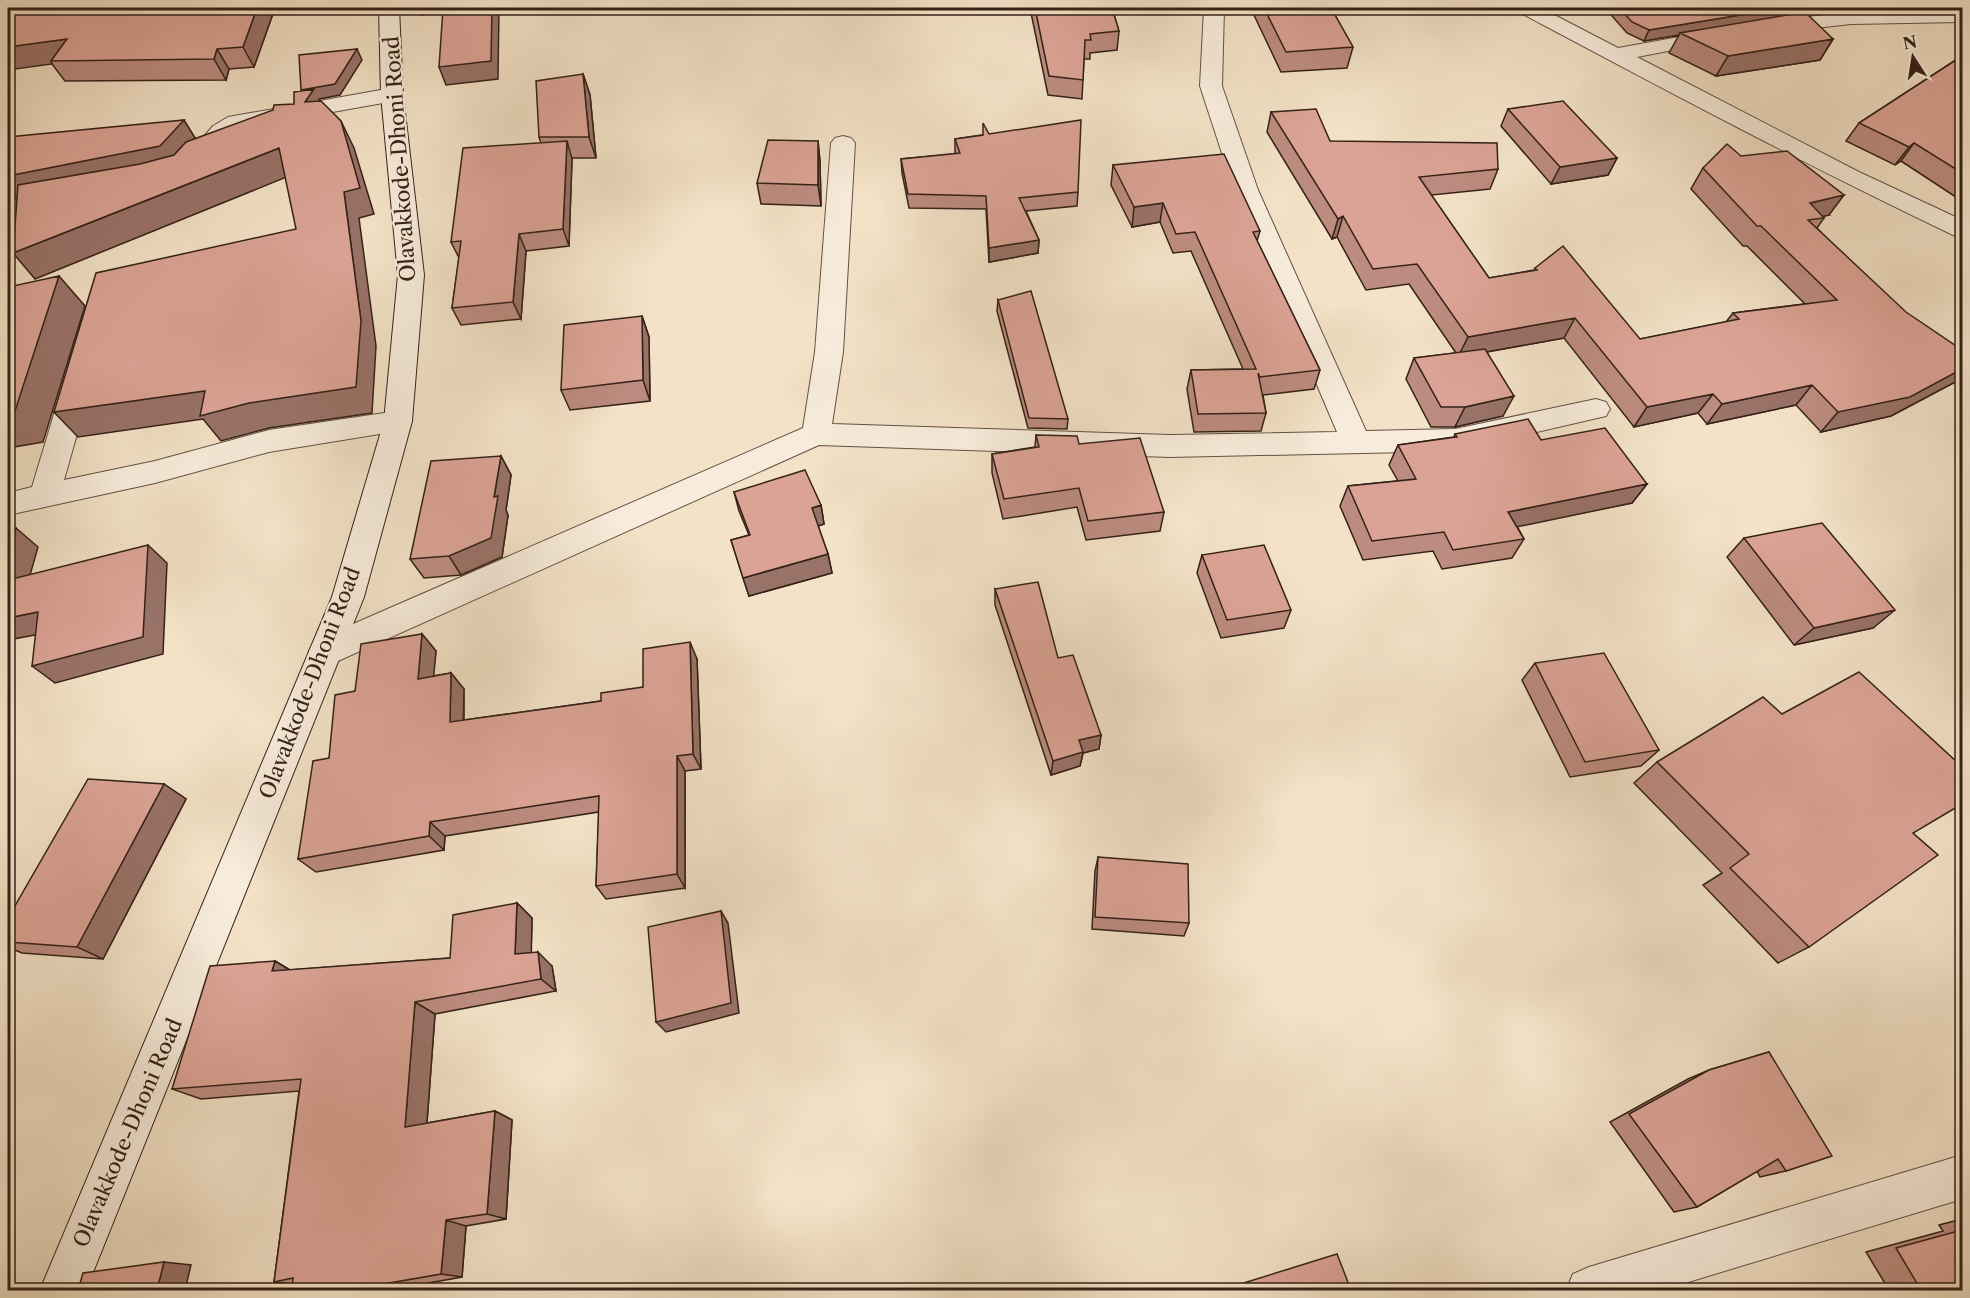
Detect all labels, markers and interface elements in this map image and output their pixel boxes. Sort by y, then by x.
north arrow [1883,27,1943,87]
text: N [1901,31,1919,54]
street label: Olavakkode-Dhoni Road [378,35,421,283]
street label: Olavakkode-Dhoni Road [254,563,365,802]
street label: Olavakkode-Dhoni Road [68,1014,187,1251]

